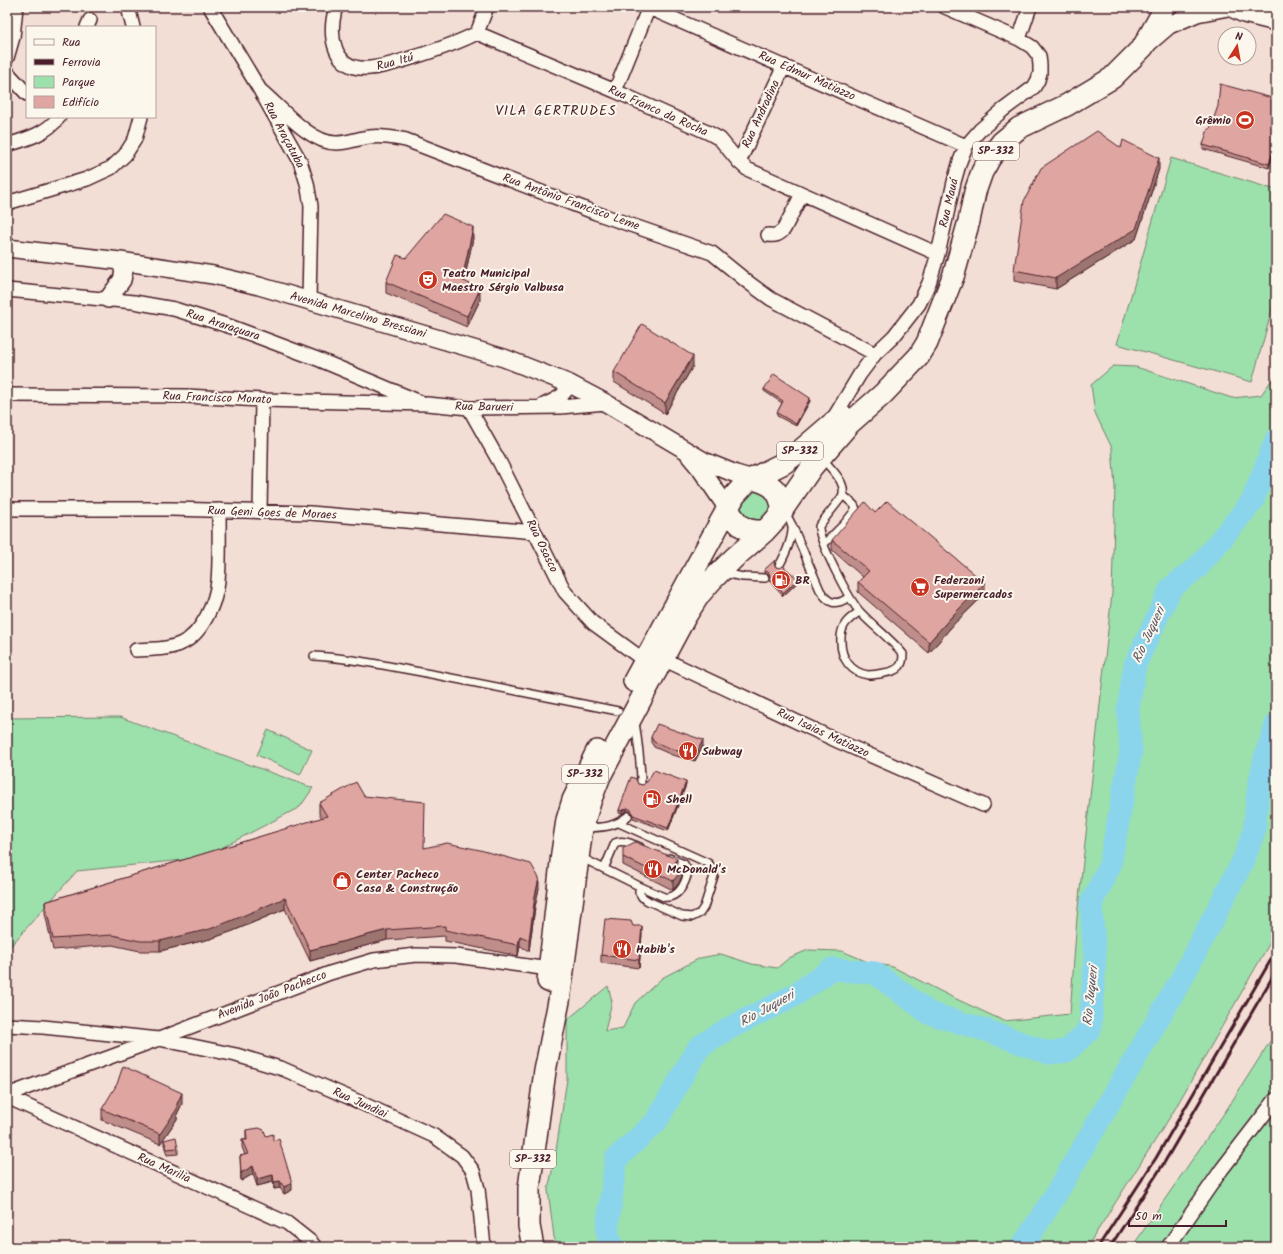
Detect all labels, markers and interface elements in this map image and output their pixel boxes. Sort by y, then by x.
legend [26,26,156,118]
north arrow [1217,26,1257,66]
text: N [1234,28,1244,47]
text: Rua [62,33,81,52]
street label: Rua Edmur Matiazzo [755,46,859,106]
street label: Rua Itú [375,48,416,76]
text: Ferrovia [62,53,101,72]
text: Parque [62,73,96,92]
street label: Rua Andradina [737,76,785,151]
street label: Rua Franco da Rocha [605,80,711,142]
text: Edifício [62,93,99,112]
street label: Rua Araçatuba [258,98,310,172]
district label: VILA GERTRUDES [495,100,617,122]
sports icon: Grêmio [1234,109,1256,131]
place label: Grêmio [1196,111,1232,130]
road number: SP-332 [973,142,1019,160]
street label: Rua Antônio Francisco Leme [500,168,643,236]
street label: Rua Mauá [934,175,964,229]
place label: Teatro Municipal Maestro Sérgio Valbusa [442,264,564,297]
theatre icon: Teatro Municipal Maestro Sérgio Valbusa [417,269,439,291]
street label: Avenida Marcelino Bressiani [288,286,429,344]
street label: Rua Araraquara [184,304,263,346]
street label: Rua Francisco Morato [162,387,272,409]
street label: Rua Barueri [455,397,515,417]
road number: SP-332 [777,442,823,460]
street label: Rua Geni Goes de Moraes [207,501,337,525]
street label: Rua Osasco [521,516,563,576]
fuel station icon: BR [770,569,792,591]
place label: BR [795,571,810,590]
place label: Federzoni Supermercados [934,571,1013,604]
supermarket icon: Federzoni Supermercados [909,576,931,598]
water label: Rio Juqueri [1127,601,1172,667]
street label: Rua Isaias Matiazzo [774,703,872,763]
restaurant icon: Subway [677,740,699,762]
place label: Subway [702,742,743,761]
road number: SP-332 [562,765,608,783]
fuel station icon: Shell [641,788,663,810]
place label: Shell [666,790,692,809]
restaurant icon: McDonald's [642,858,664,880]
place label: McDonald's [667,860,726,879]
place label: Center Pacheco Casa & Construção [356,865,459,898]
shop icon: Center Pacheco Casa & Construção [331,870,353,892]
restaurant icon: Habib's [611,938,633,960]
place label: Habib's [636,940,675,959]
water label: Rio Juqueri [1077,962,1105,1027]
street label: Avenida João Pachecco [215,965,329,1025]
water label: Rio Juqueri [736,984,801,1033]
street label: Rua Jundiai [329,1082,392,1124]
street label: Rua Marilia [134,1148,194,1188]
road number: SP-332 [510,1150,556,1168]
scale bar [1129,1202,1226,1228]
text: 50 m [1135,1207,1162,1226]

